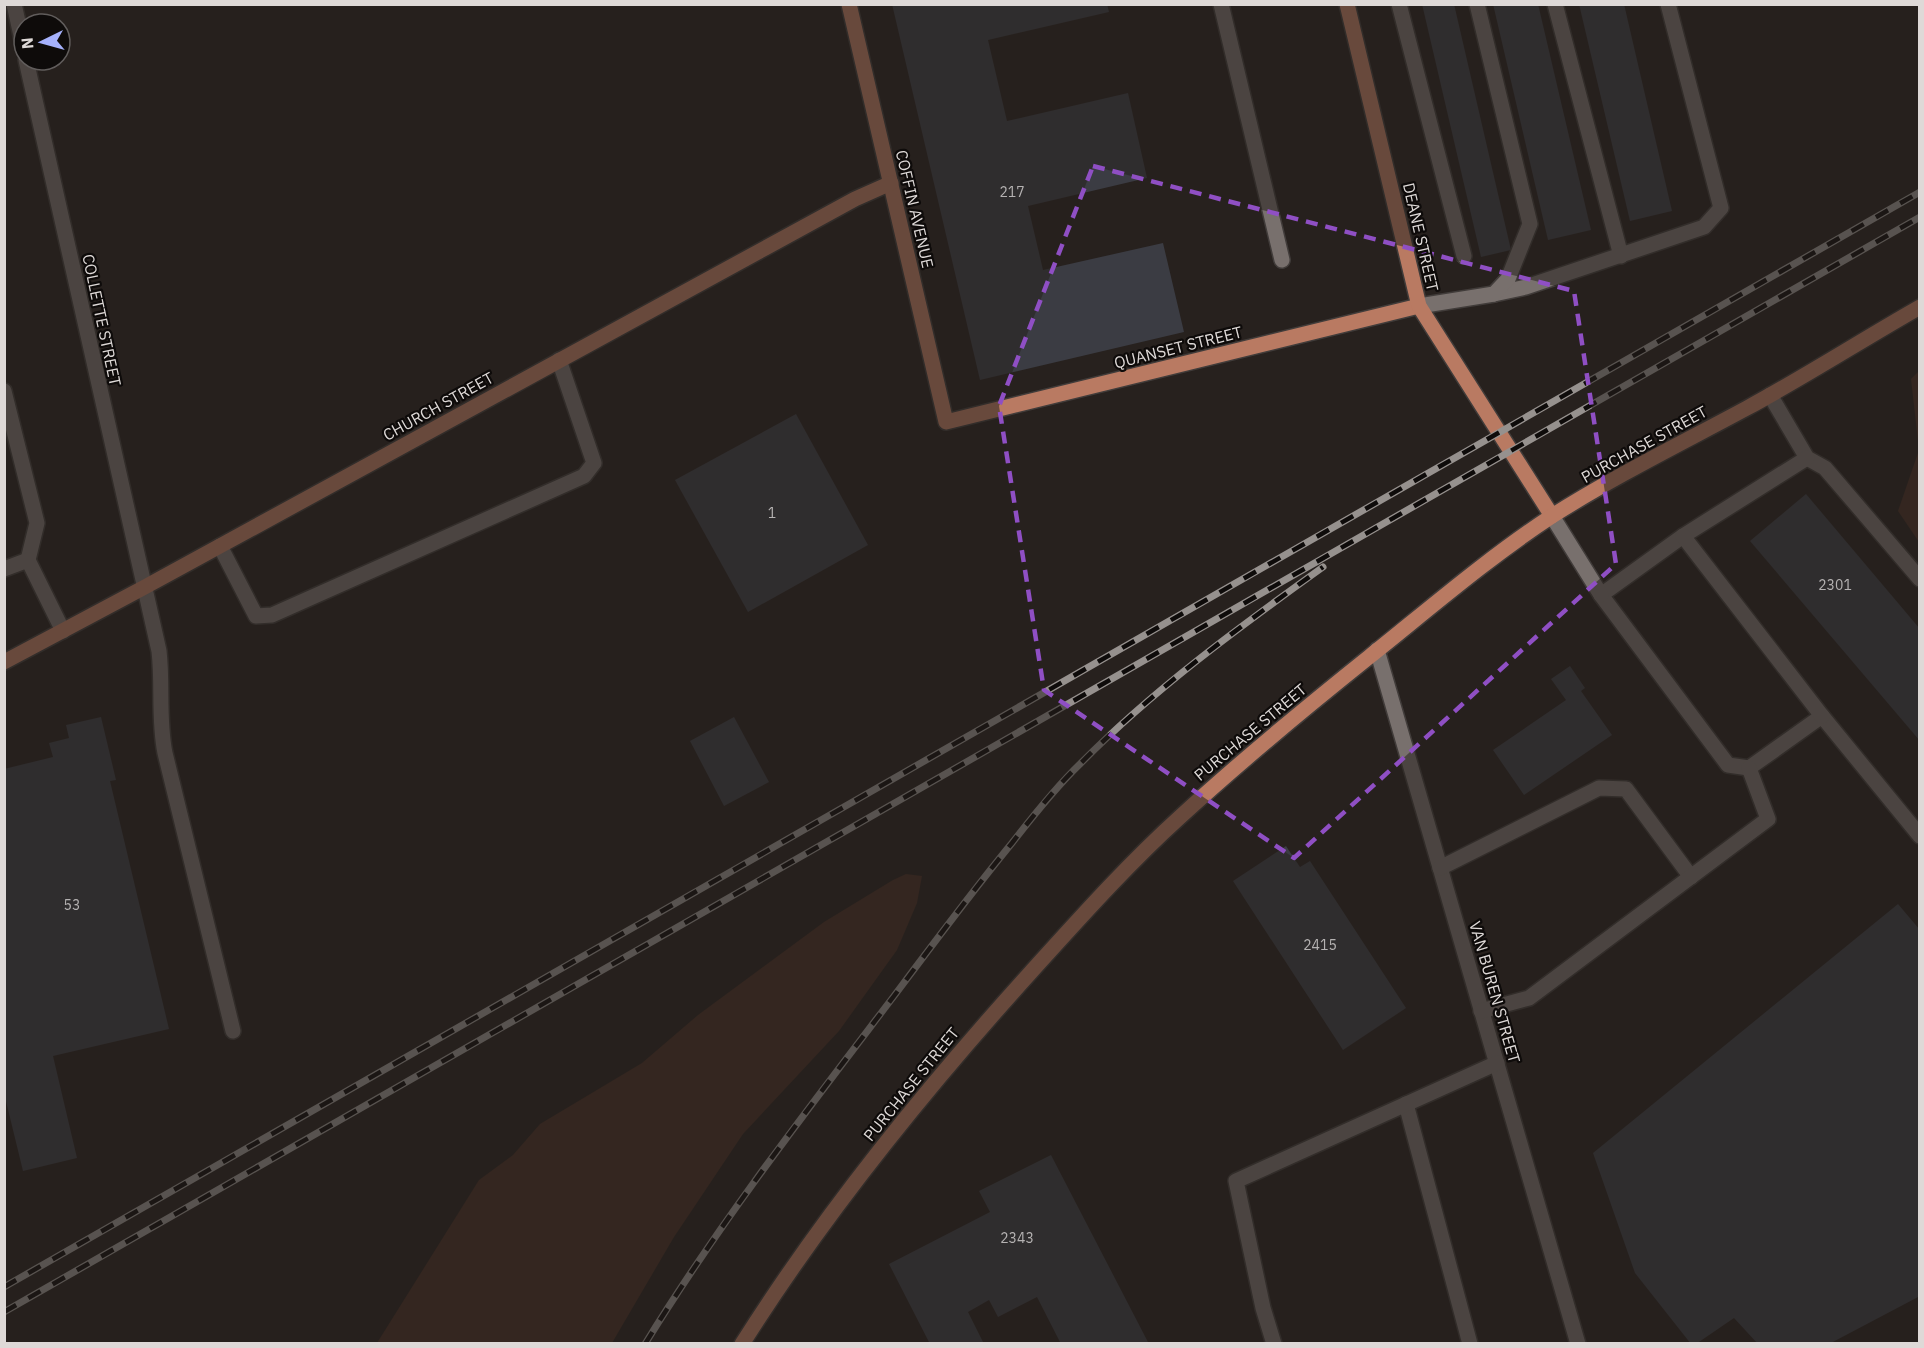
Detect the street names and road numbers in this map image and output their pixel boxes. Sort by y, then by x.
street label: COFFIN AVENUE [892,148,938,270]
street label: DEANE STREET [1399,181,1443,293]
street label: COLLETTE STREET [78,252,126,388]
street label: QUANSET STREET [1112,321,1244,373]
street label: CHURCH STREET [379,367,497,445]
street label: PURCHASE STREET [1578,401,1710,487]
street label: PURCHASE STREET [1190,679,1310,785]
street label: VAN BUREN STREET [1465,919,1525,1065]
street label: PURCHASE STREET [859,1023,963,1145]

